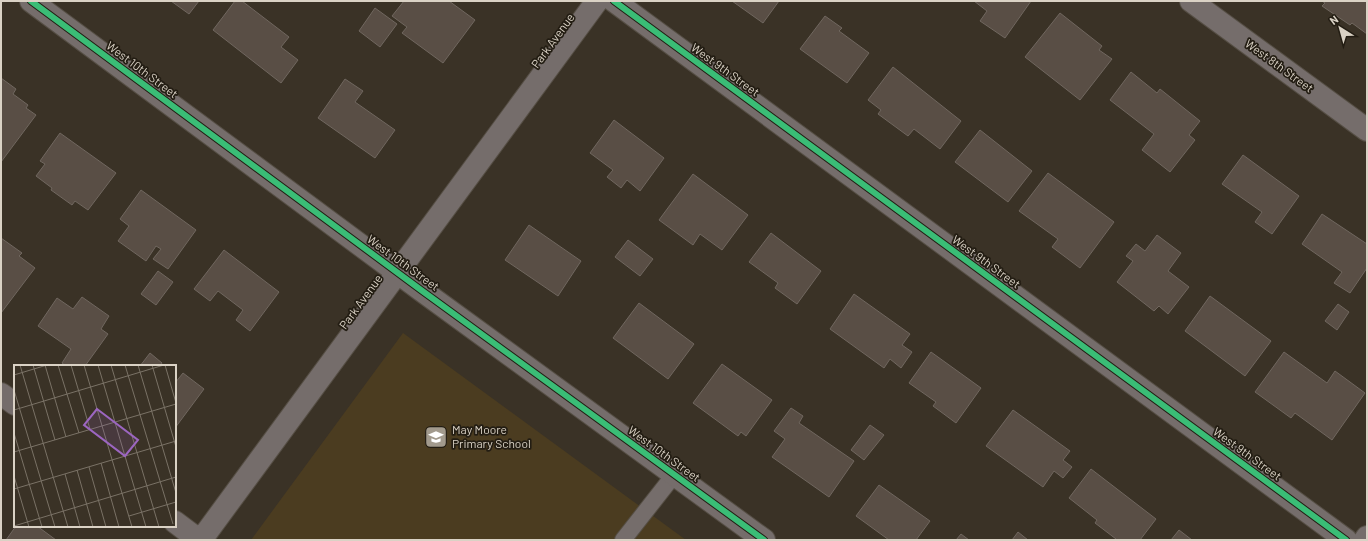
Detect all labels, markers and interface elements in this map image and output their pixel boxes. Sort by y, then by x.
north arrow [1320,8,1360,48]
street label: Park Avenue [528,10,577,70]
text: N [1327,12,1341,27]
street label: West 8th Street [1243,36,1316,95]
street label: West 10th Street [104,38,181,101]
street label: West 9th Street [689,40,762,99]
street label: West 10th Street [365,231,442,293]
street label: West 9th Street [950,232,1023,291]
street label: Park Avenue [336,271,385,331]
inset map [14,365,176,527]
place label: May Moore Primary School [452,422,531,450]
street label: West 10th Street [626,422,703,484]
school or university icon: May Moore Primary School [423,424,449,450]
street label: West 9th Street [1211,424,1284,483]

